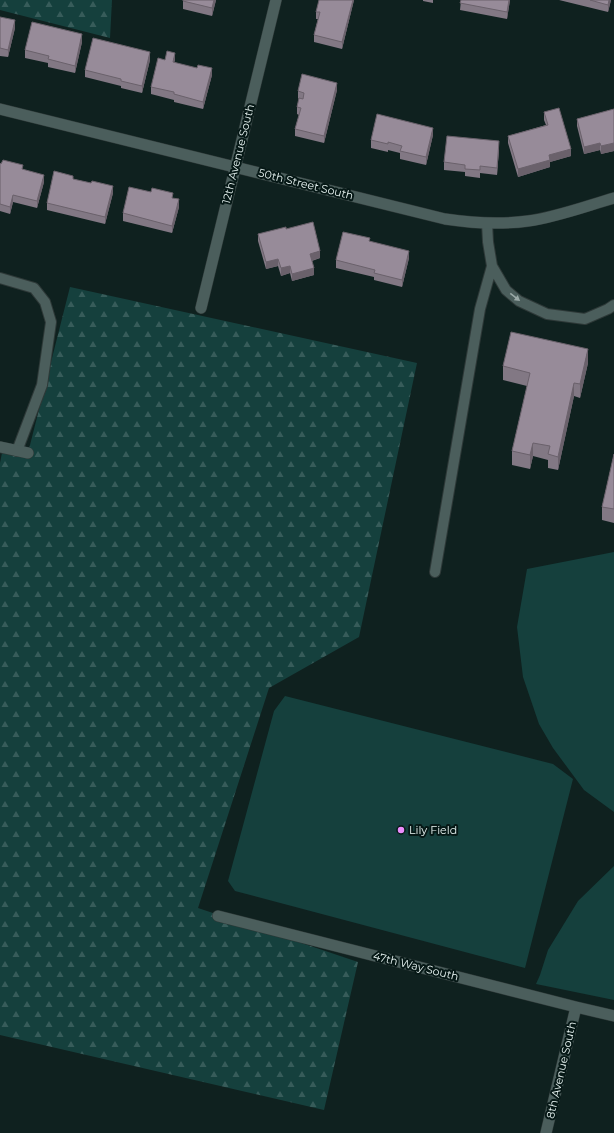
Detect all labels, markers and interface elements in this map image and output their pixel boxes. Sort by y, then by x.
street label: 12th Avenue South [219,103,257,205]
street label: 50th Street South [257,165,355,203]
one-way arrow [510,293,521,302]
place label: Lily Field [409,823,457,837]
marker: Lily Field [396,825,406,835]
street label: 47th Way South [372,949,460,983]
street label: 8th Avenue South [543,1020,579,1120]

